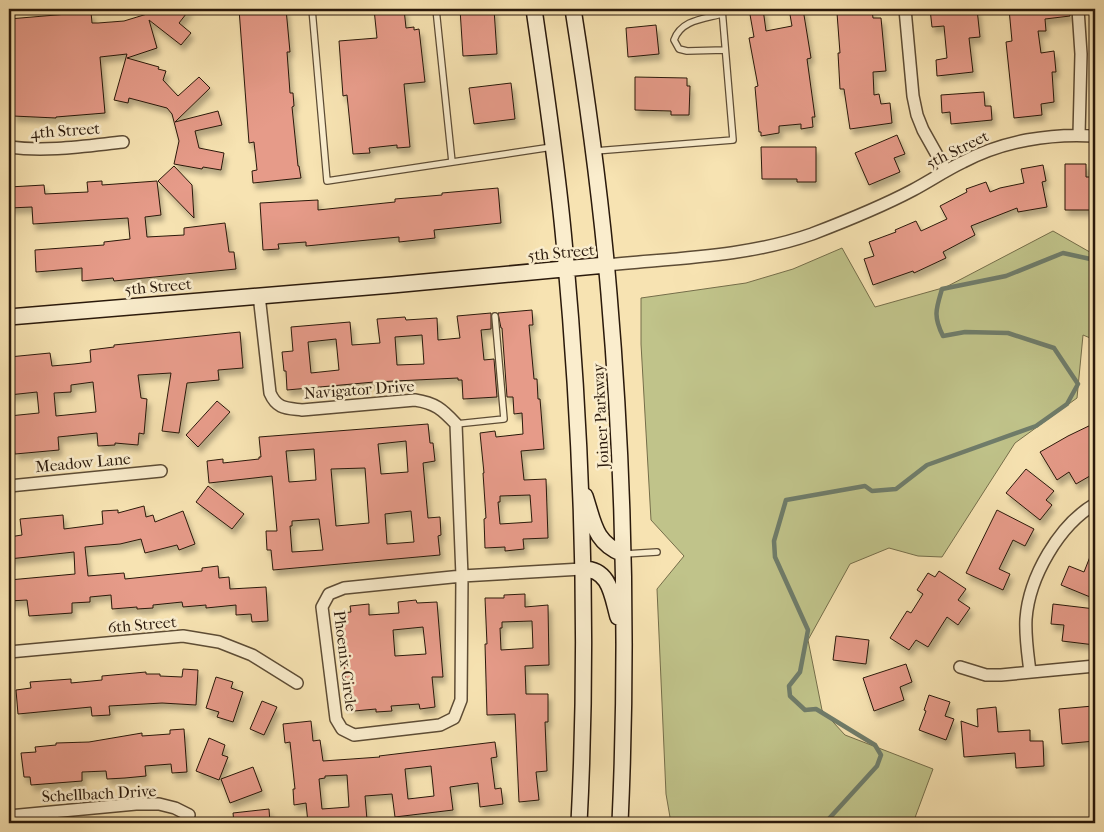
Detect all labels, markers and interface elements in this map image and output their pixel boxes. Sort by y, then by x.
street label: 4th Street [30,119,101,142]
street label: 5th Street [923,126,992,173]
street label: 5th Street [527,240,596,265]
street label: 5th Street [124,274,193,299]
street label: Joiner Parkway [588,363,613,471]
street label: Navigator Drive [303,376,415,403]
street label: Meadow Lane [34,449,132,476]
street label: Phoenix Circle [330,609,361,713]
street label: 6th Street [107,612,178,637]
street label: Schellbach Drive [41,781,157,806]

